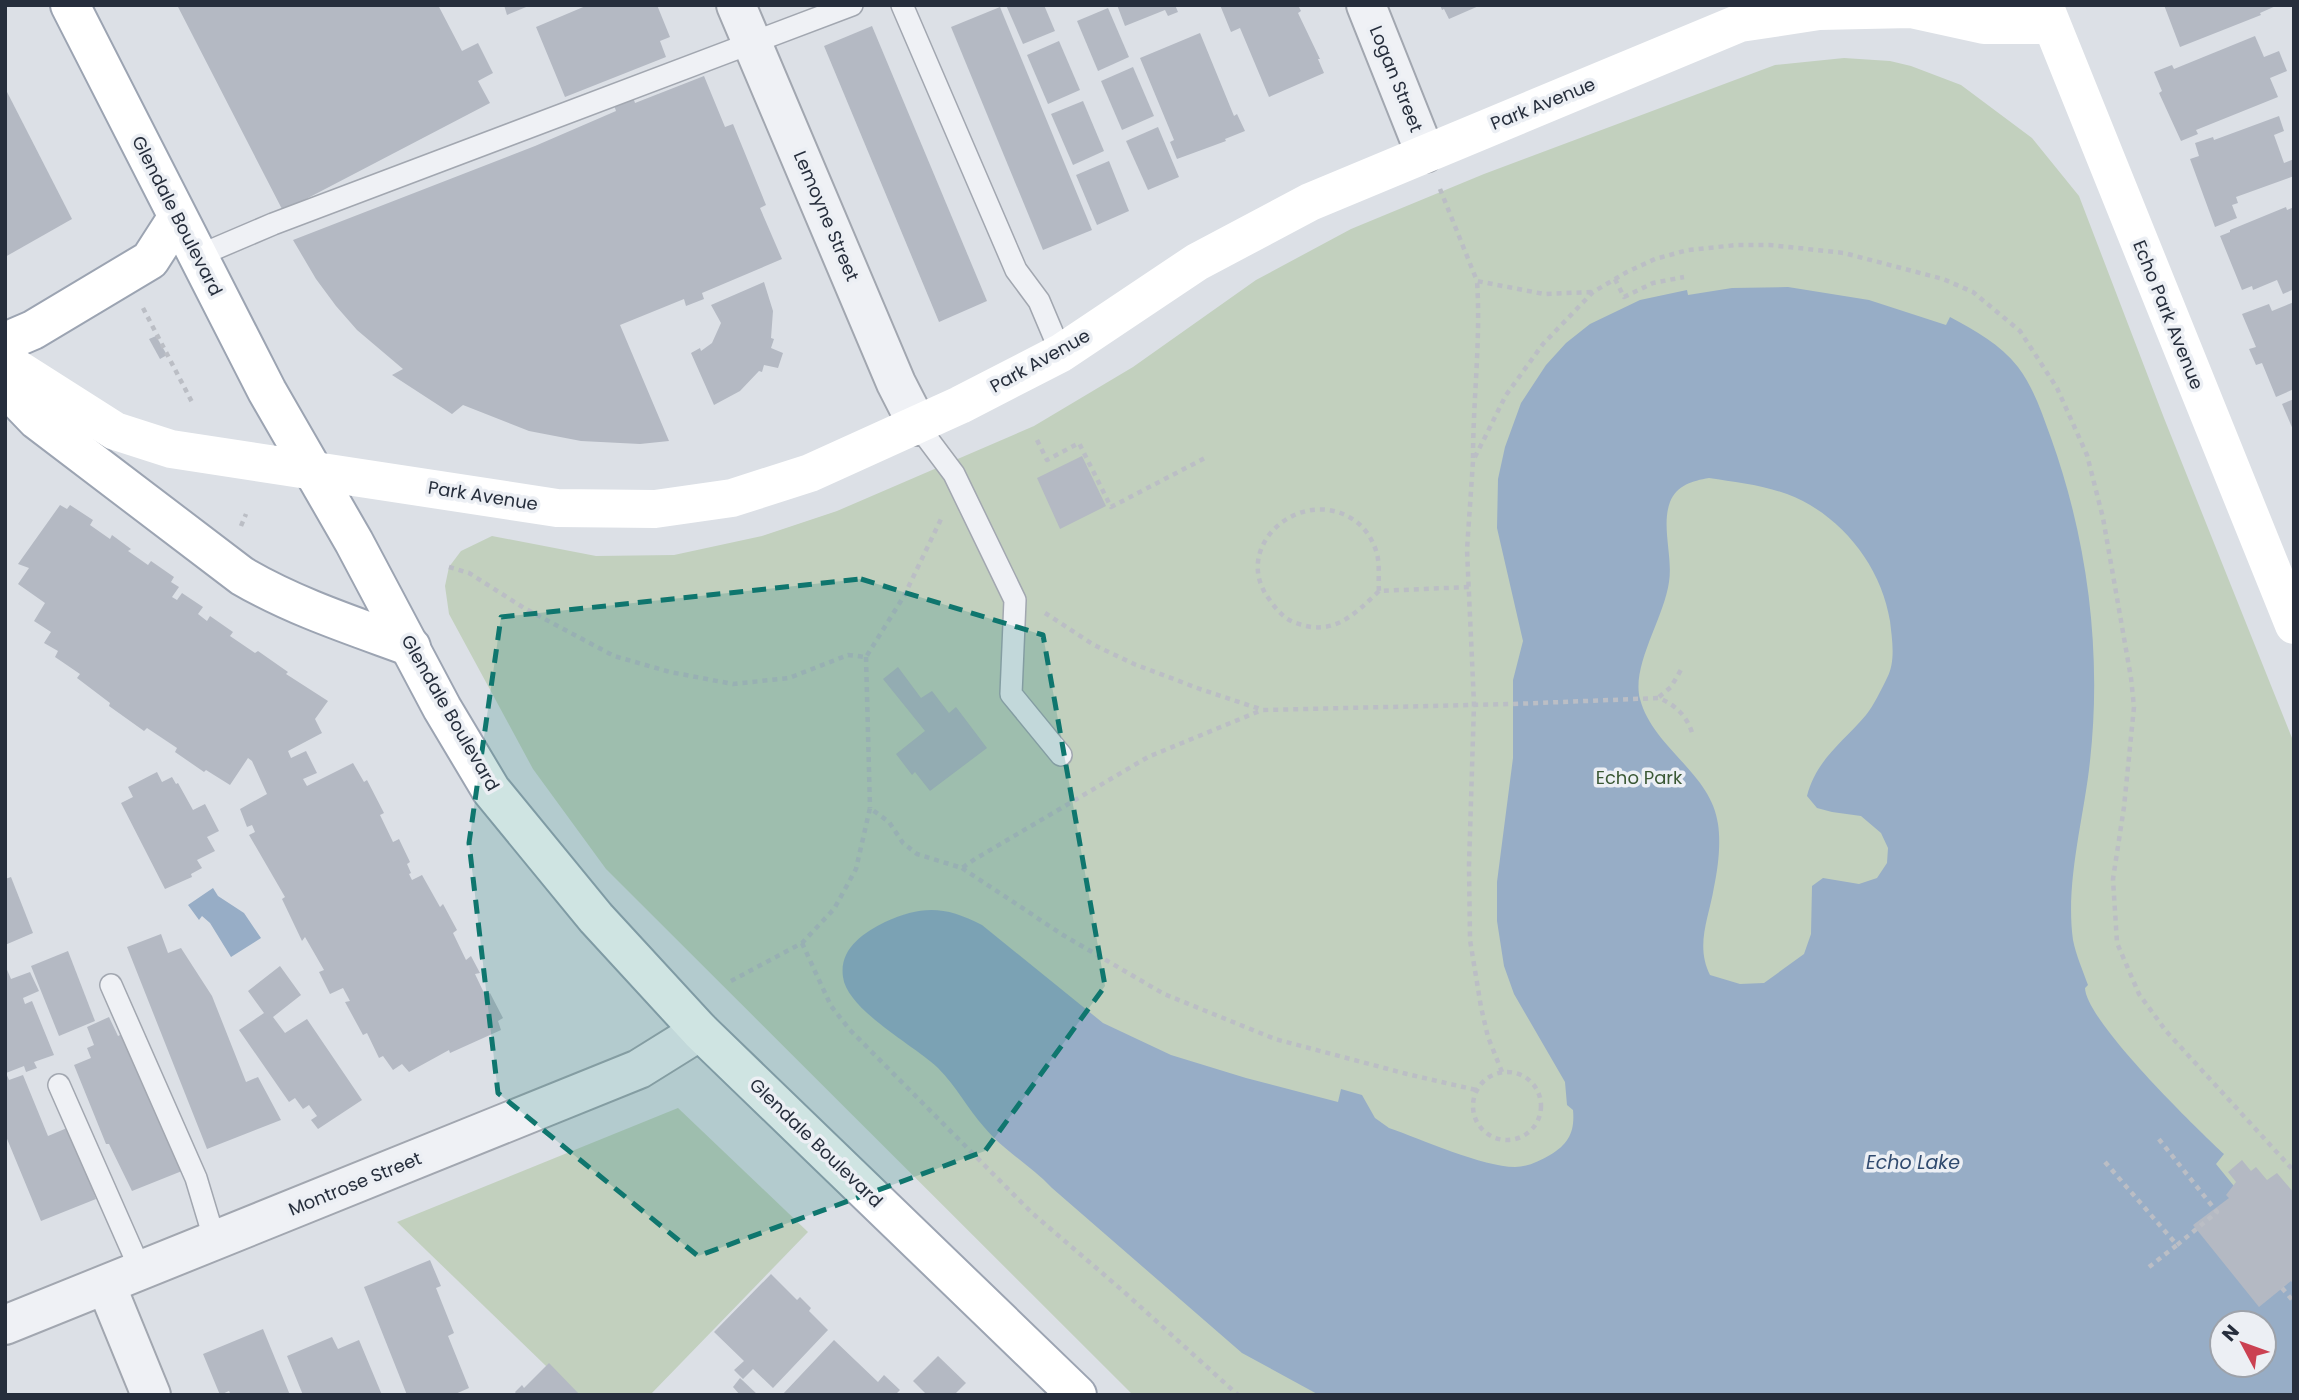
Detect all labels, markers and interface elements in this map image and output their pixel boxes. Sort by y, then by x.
street label: Logan Street [1364,22,1429,136]
street label: Park Avenue [1487,71,1599,136]
street label: Glendale Boulevard [126,131,229,300]
street label: Lemoyne Street [788,147,865,285]
street label: Echo Park Avenue [2127,236,2210,393]
street label: Park Avenue [985,323,1094,398]
street label: Park Avenue [426,474,540,517]
street label: Glendale Boulevard [395,630,505,795]
park label: Echo Park [1596,765,1683,790]
street label: Glendale Boulevard [744,1072,889,1213]
street label: Montrose Street [285,1145,425,1222]
water label: Echo Lake [1866,1149,1960,1176]
north arrow [2208,1309,2278,1379]
text: N [2216,1319,2245,1347]

